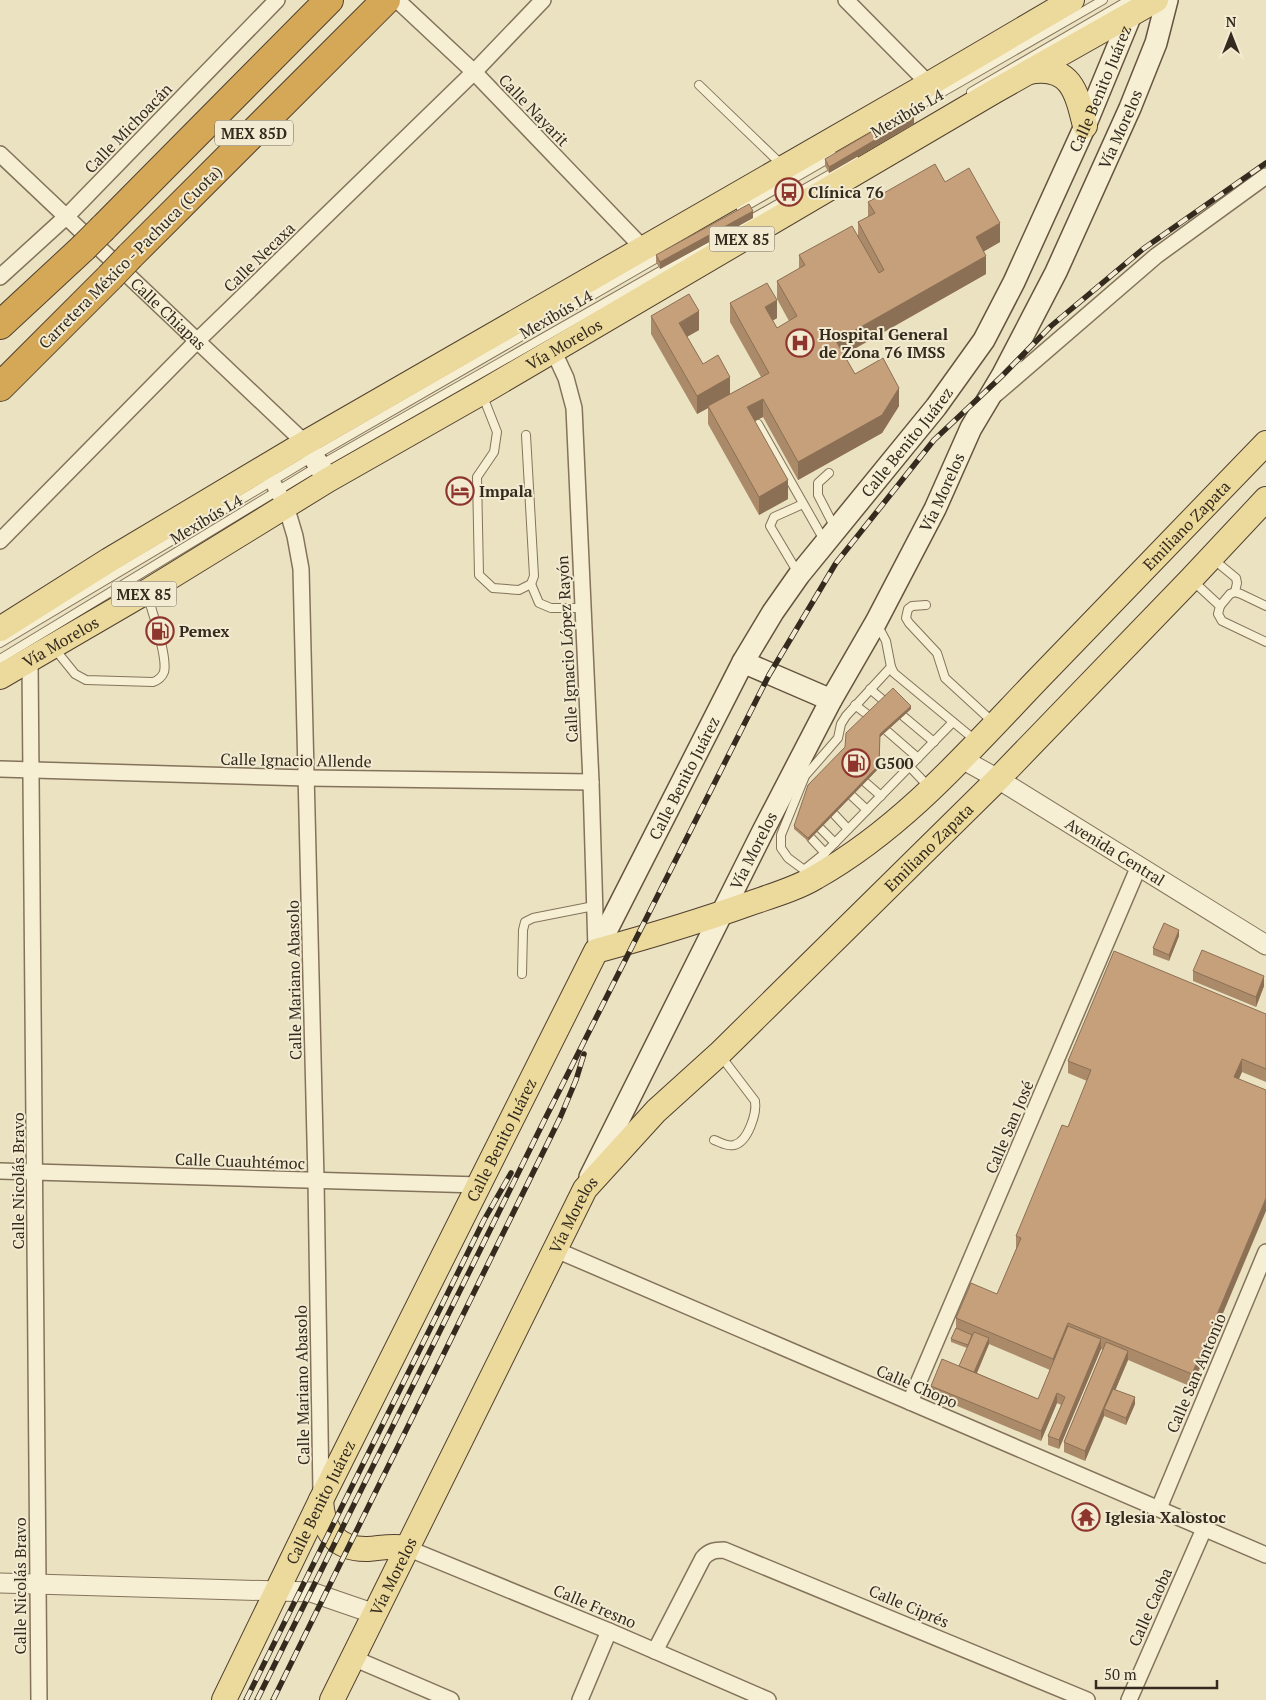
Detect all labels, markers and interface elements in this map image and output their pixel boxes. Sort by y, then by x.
north arrow [1206,10,1256,60]
text: N [1226,12,1237,31]
street label: Calle Benito Juárez [1064,22,1136,156]
street label: Calle Nayarit [494,69,574,151]
street label: Calle Michoacán [79,78,177,178]
street label: Mexibús L4 [867,83,948,143]
street label: Vía Morelos [1093,86,1147,172]
road number: MEX 85D [215,120,293,146]
street label: Carretera México - Pachuca (Cuota) [33,160,227,354]
bus stop icon: Clínica 76 [774,177,804,207]
place label: Clínica 76 [808,181,884,203]
street label: Calle Necaxa [218,217,300,297]
road number: MEX 85 [710,226,774,252]
street label: Calle Chiapas [126,272,211,355]
street label: Mexibús L4 [516,284,597,344]
street label: Vía Morelos [522,313,606,375]
place label: Hospital General de Zona 76 IMSS [819,323,948,363]
hospital icon: Hospital General de Zona 76 IMSS [785,328,815,358]
street label: Calle Benito Juárez [856,383,958,502]
street label: Vía Morelos [914,449,970,536]
hotel icon: Impala [445,476,475,506]
street label: Emiliano Zapata [1138,476,1235,575]
place label: Impala [479,480,533,502]
street label: Mexibús L4 [166,489,247,549]
street label: Calle Ignacio López Rayón [551,554,583,743]
road number: MEX 85 [112,582,176,606]
street label: Vía Morelos [18,611,103,673]
fuel station icon: Pemex [145,616,175,646]
place label: Pemex [179,620,229,642]
street label: Calle Benito Juárez [643,713,724,843]
street label: Calle Ignacio Allende [220,748,372,772]
fuel station icon: G500 [841,748,871,778]
place label: G500 [875,752,913,774]
street label: Emiliano Zapata [879,798,978,896]
street label: Vía Morelos [724,808,782,893]
street label: Avenida Central [1061,812,1169,891]
street label: Calle Mariano Abasolo [282,900,306,1060]
street label: Calle Benito Juárez [461,1074,542,1205]
street label: Calle San José [979,1077,1039,1177]
street label: Calle Nicolás Bravo [7,1112,29,1249]
street label: Calle Cuauhtémoc [175,1148,305,1174]
street label: Vía Morelos [544,1171,603,1257]
street label: Calle Mariano Abasolo [290,1305,314,1465]
street label: Calle San Antonio [1161,1310,1231,1436]
street label: Calle Chopo [873,1359,961,1413]
street label: Calle Benito Juárez [281,1437,360,1568]
temple icon: Iglesia Xalostoc [1071,1502,1101,1532]
place label: Iglesia Xalostoc [1105,1506,1226,1528]
street label: Calle Nicolás Bravo [9,1517,31,1654]
street label: Vía Morelos [365,1533,422,1619]
street label: Calle Caoba [1123,1564,1177,1650]
street label: Calle Fresno [550,1579,640,1633]
street label: Calle Ciprés [865,1579,953,1633]
scale bar [1096,1658,1217,1690]
text: 50 m [1104,1664,1137,1684]

